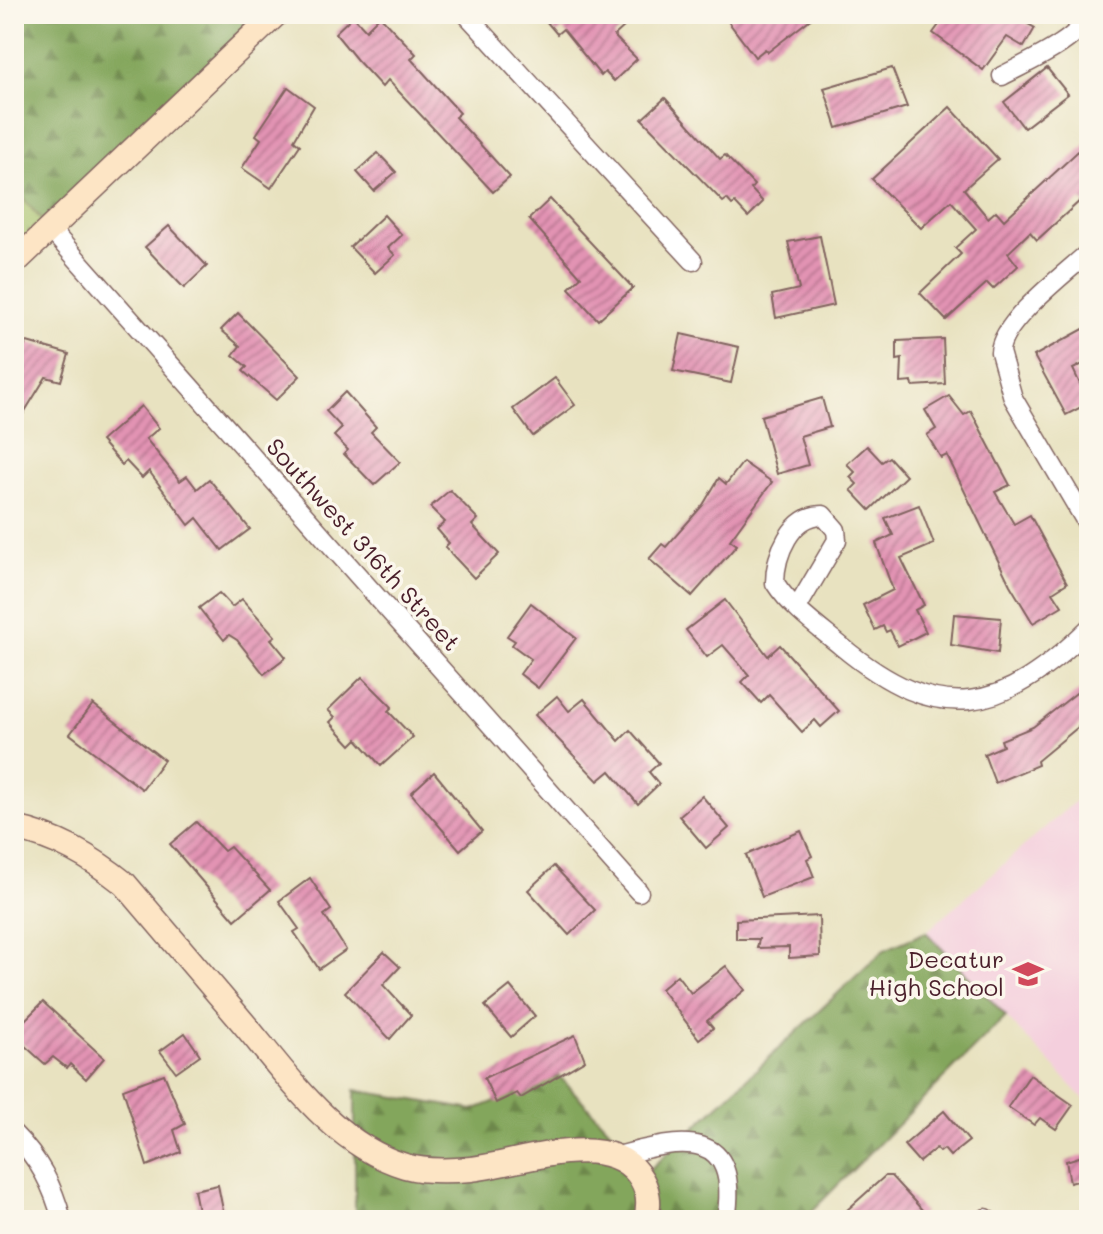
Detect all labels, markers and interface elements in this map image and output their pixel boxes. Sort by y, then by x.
street label: Southwest 316th Street [260,431,468,657]
place label: Decatur High School [869,943,1004,1002]
school or university icon: Decatur High School [1011,957,1045,991]

